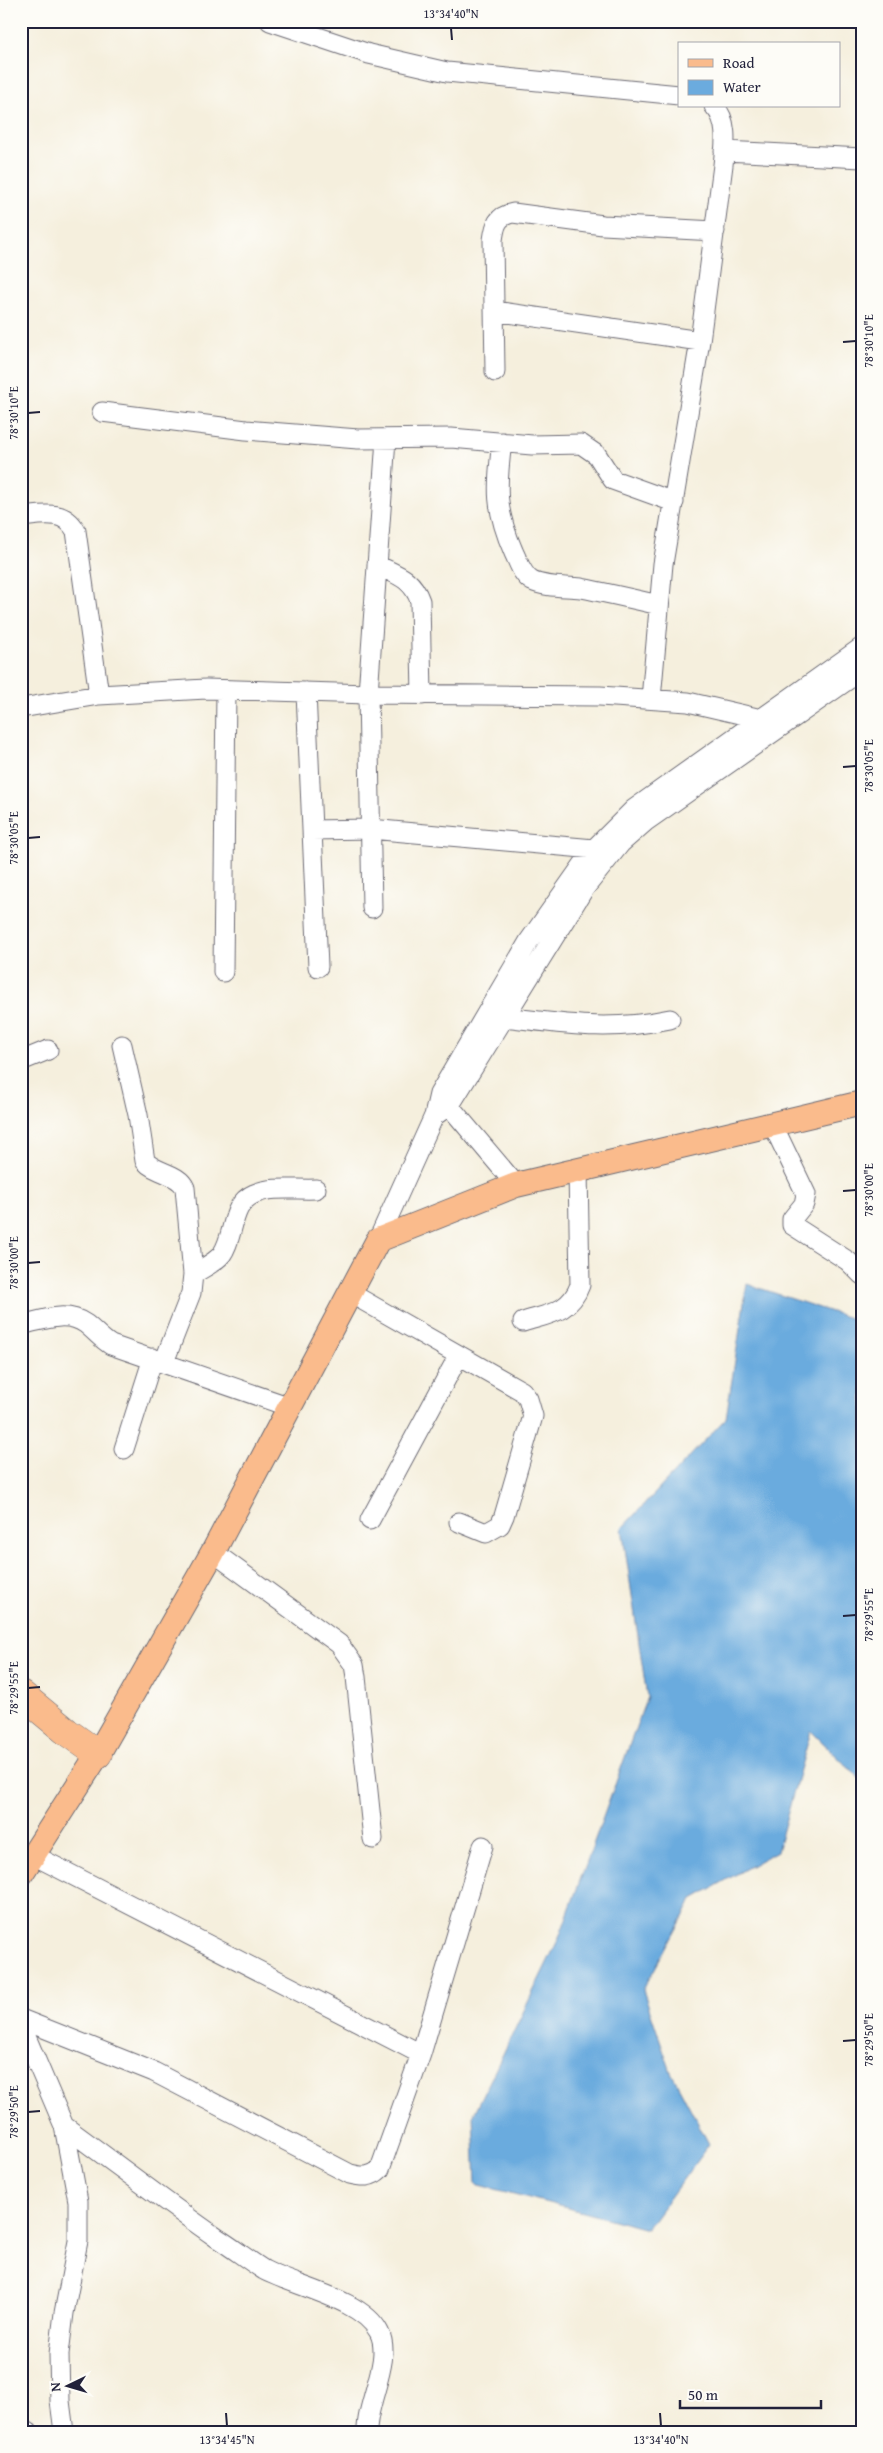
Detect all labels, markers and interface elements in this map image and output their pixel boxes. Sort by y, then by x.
text: 13°34'40"N [423,5,479,22]
legend [678,42,840,108]
text: Road [723,52,754,73]
text: Water [723,76,761,97]
text: 78°30'10"E [860,314,877,368]
text: 78°30'10"E [5,386,22,440]
text: 78°30'05"E [860,739,877,793]
text: 78°30'05"E [5,811,22,865]
text: 78°30'00"E [860,1163,877,1217]
text: 78°30'00"E [5,1236,22,1290]
text: 78°29'55"E [860,1588,877,1642]
text: 78°29'55"E [5,1661,22,1715]
text: 78°29'50"E [860,2013,877,2067]
text: 78°29'50"E [5,2085,22,2139]
north arrow [42,2360,92,2410]
scale bar [680,2378,822,2410]
text: N [45,2381,65,2393]
text: 50 m [688,2384,719,2405]
text: 13°34'45"N [199,2431,255,2448]
text: 13°34'40"N [633,2431,689,2448]

